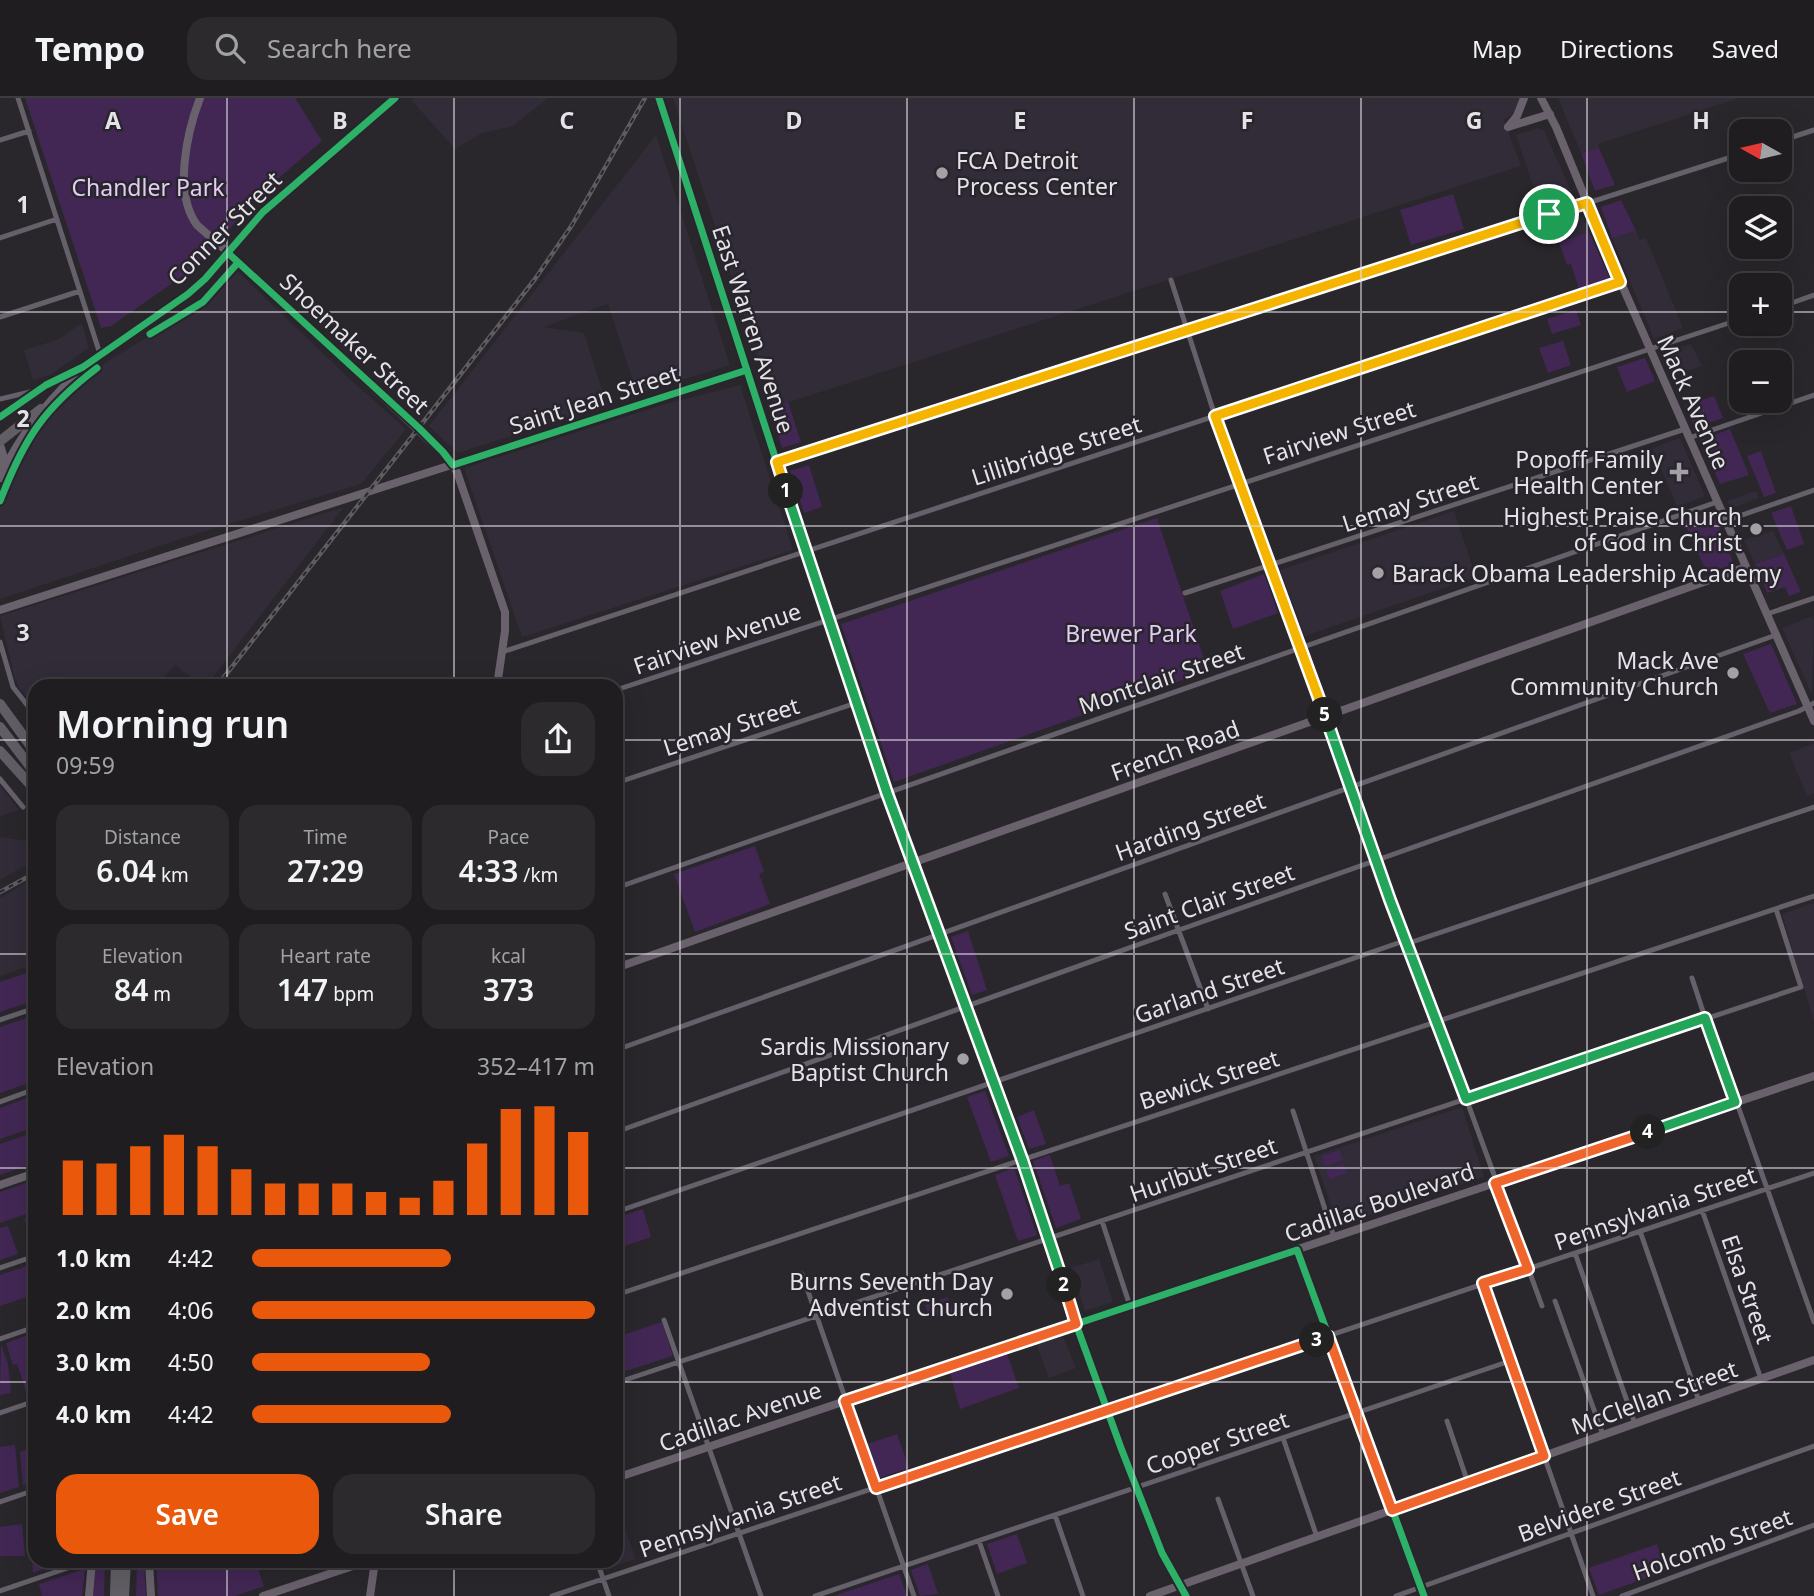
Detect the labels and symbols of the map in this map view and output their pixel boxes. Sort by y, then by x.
text: A [105,104,121,136]
text: B [332,104,348,136]
text: C [560,104,575,136]
text: D [786,104,802,136]
text: E [1014,104,1026,136]
text: F [1241,104,1253,136]
text: G [1466,104,1482,136]
text: H [1692,104,1710,136]
north arrow [1729,119,1792,182]
place label: FCA Detroit Process Center [956,144,1118,202]
street label: Conner Street [160,164,288,292]
marker: FCA Detroit Process Center [934,165,950,181]
park label: Chandler Park [72,171,225,203]
pin [1519,184,1579,244]
text: 1 [16,188,30,220]
street label: East Warren Avenue [705,221,803,437]
street label: Shoemaker Street [273,265,437,421]
street label: Mack Avenue [1650,330,1738,474]
street label: Saint Jean Street [505,357,683,441]
street label: Fairview Street [1259,392,1419,472]
text: 2 [16,402,30,434]
street label: Lillibridge Street [967,407,1145,493]
place label: Popoff Family Health Center [1513,443,1663,501]
marker: Popoff Family Health Center [1669,462,1689,482]
street label: Lemay Street [1338,465,1482,539]
pin: 1 [768,474,804,508]
place label: Highest Praise Church of God in Christ [1503,500,1742,558]
marker: Highest Praise Church of God in Christ [1748,521,1764,537]
place label: Barack Obama Leadership Academy [1392,557,1782,589]
marker: Barack Obama Leadership Academy [1370,565,1386,581]
street label: Fairview Avenue [629,594,805,682]
text: 3 [16,616,30,648]
park label: Brewer Park [1065,617,1198,649]
street label: Montclair Street [1074,635,1248,721]
place label: Mack Ave Community Church [1510,644,1719,702]
marker: Mack Ave Community Church [1725,665,1741,681]
street label: Lemay Street [659,689,803,763]
pin: 5 [1308,698,1342,732]
street label: French Road [1106,712,1244,788]
street label: Harding Street [1110,784,1270,868]
street label: Saint Clair Street [1119,855,1299,947]
street label: Garland Street [1130,949,1288,1031]
place label: Sardis Missionary Baptist Church [760,1030,949,1088]
street label: Bewick Street [1135,1041,1283,1117]
marker: Sardis Missionary Baptist Church [955,1051,971,1067]
pin: 4 [1630,1114,1666,1150]
street label: Hurlbut Street [1125,1129,1281,1209]
street label: Cadillac Boulevard [1280,1155,1478,1249]
street label: Pennsylvania Street [1550,1158,1760,1258]
street label: Elsa Street [1715,1230,1781,1348]
place label: Burns Seventh Day Adventist Church [789,1265,993,1323]
pin: 2 [1046,1268,1082,1302]
marker: Burns Seventh Day Adventist Church [999,1286,1015,1302]
pin: 3 [1300,1322,1334,1358]
street label: McClellan Street [1567,1352,1741,1442]
street label: Cadillac Avenue [654,1373,826,1459]
street label: Cooper Street [1141,1403,1293,1481]
street label: Belvidere Street [1513,1461,1685,1549]
street label: Pennsylvania Street [635,1465,845,1565]
street label: Holcomb Street [1628,1500,1796,1588]

